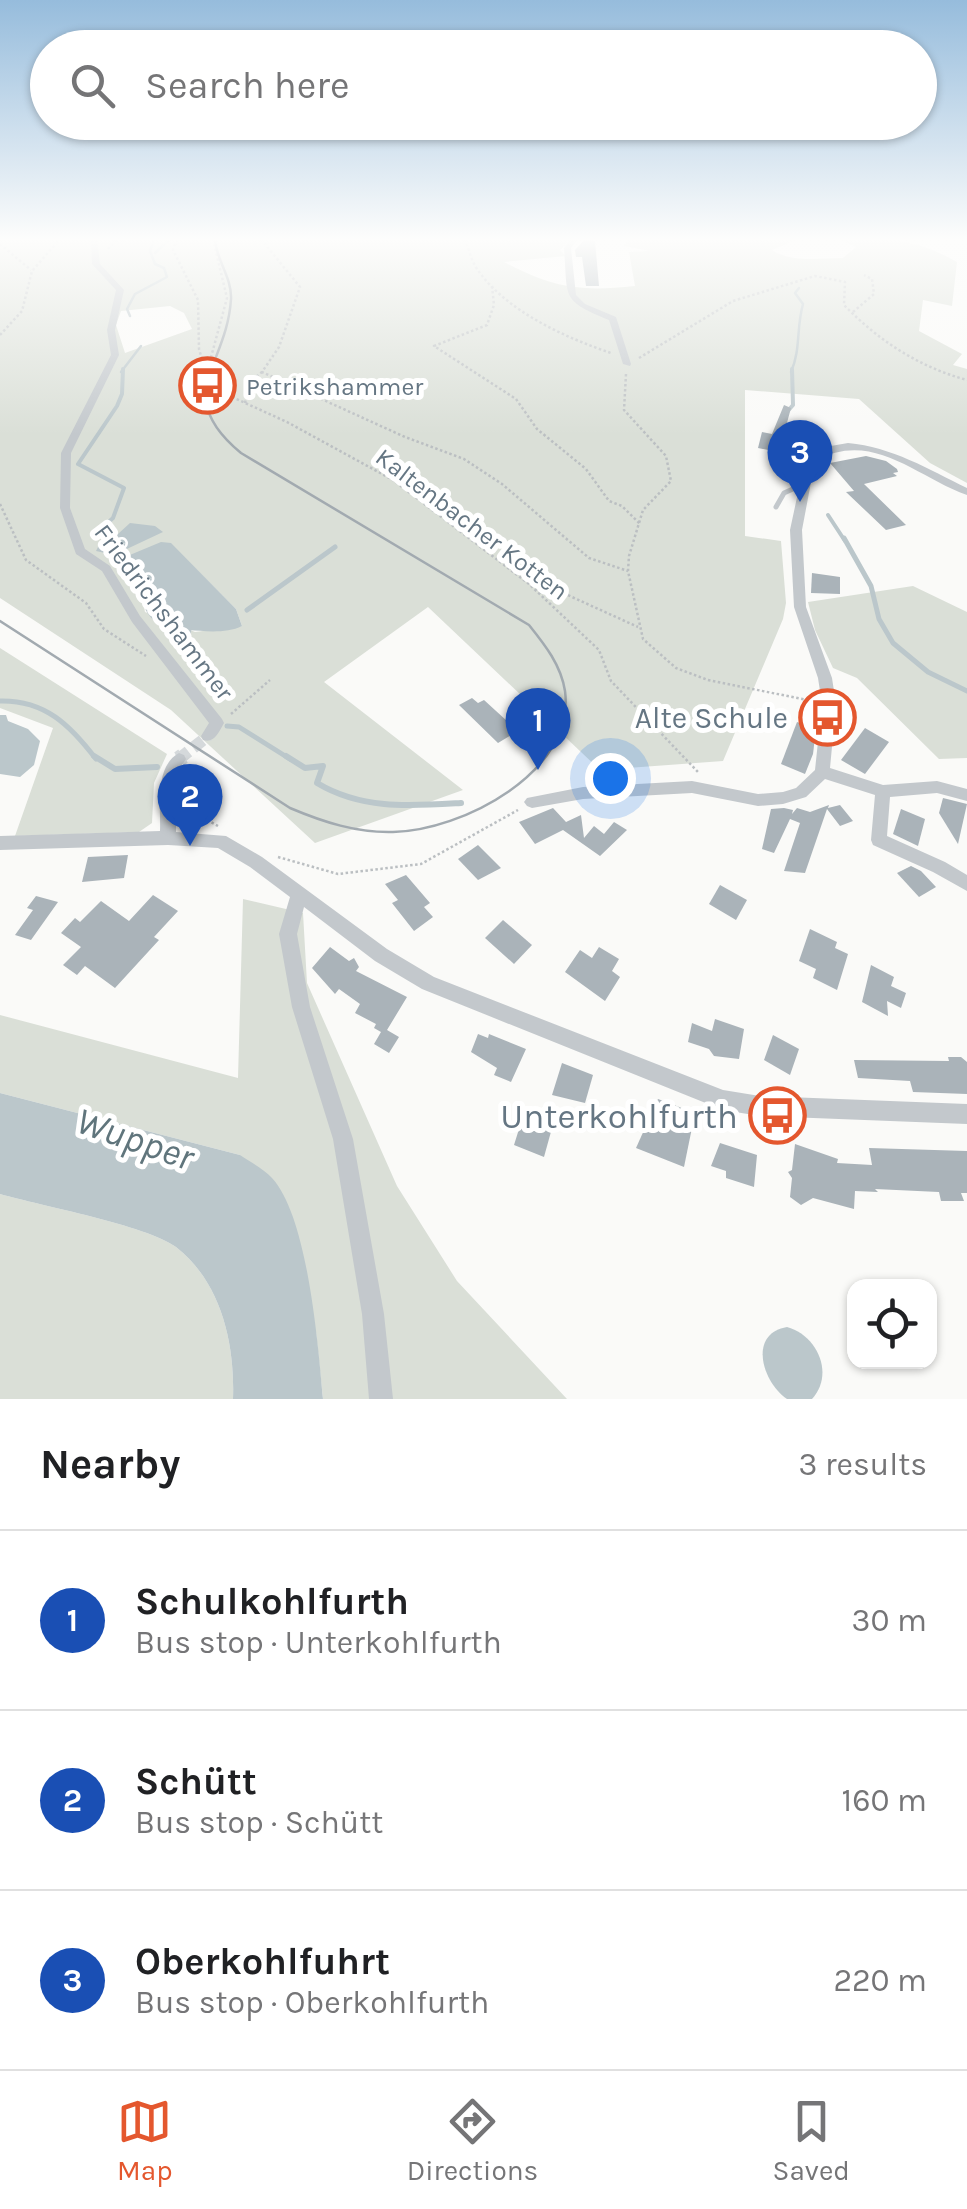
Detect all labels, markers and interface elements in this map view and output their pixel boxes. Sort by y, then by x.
search box [30,30,937,140]
icon: search [65,58,120,113]
text: Search here [145,63,349,108]
bus stop icon: Petrikshammer [177,356,237,416]
place label: Petrikshammer [246,372,424,401]
pin: 3 [768,420,832,502]
street label: Kaltenbacher Kotten [370,442,574,606]
street label: Friedrichshammer [89,518,240,706]
pin: 1 [506,688,570,770]
bus stop icon: Alte Schule [797,688,857,748]
place label: Alte Schule [635,700,788,736]
your location [585,753,636,804]
pin: 2 [158,764,222,846]
bus stop icon: Unterkohlfurth [747,1086,807,1146]
place label: Unterkohlfurth [500,1096,738,1137]
water label: Wupper [70,1098,202,1181]
map controls [847,1279,937,1369]
button: locate [847,1279,937,1369]
text: Nearby [40,1439,180,1489]
text: 3 results [799,1446,927,1483]
text: Schulkohlfurth [135,1579,409,1624]
text: 1 [67,1602,78,1639]
text: 30 m [852,1602,927,1639]
text: Bus stop · Unterkohlfurth [135,1624,502,1661]
text: Schütt [135,1759,257,1804]
text: 2 [63,1782,82,1819]
text: 160 m [842,1782,927,1819]
text: Bus stop · Schütt [135,1804,383,1841]
text: Oberkohlfuhrt [135,1939,390,1984]
text: 3 [63,1962,82,1999]
text: 220 m [833,1962,927,1999]
text: Bus stop · Oberkohlfurth [135,1984,489,2021]
tab: Map [117,2094,173,2187]
tab: Directions [407,2094,538,2187]
tab: Saved [772,2094,850,2187]

